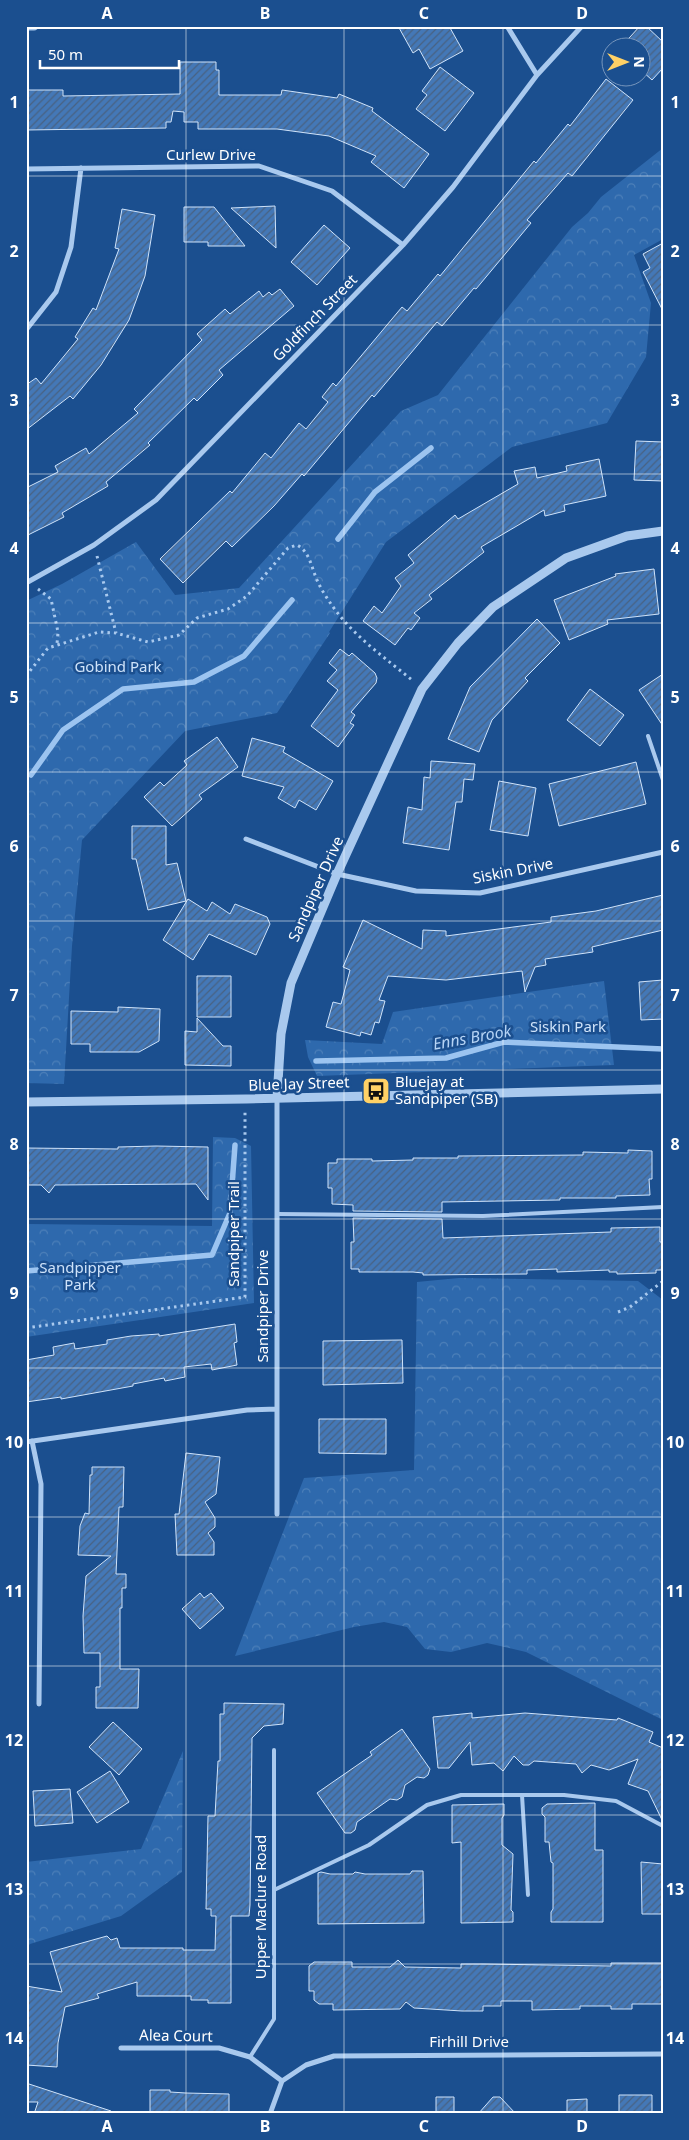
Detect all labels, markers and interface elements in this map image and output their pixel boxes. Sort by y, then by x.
text: A [101,2,113,24]
text: B [260,2,270,24]
text: C [419,2,429,24]
text: D [576,2,588,24]
scale bar [40,38,179,70]
north arrow [602,38,652,88]
text: 50 m [48,44,83,64]
text: N [630,56,649,68]
text: 1 [9,91,19,113]
text: 1 [670,91,680,113]
street label: Curlew Drive [166,144,256,164]
text: 2 [9,240,19,262]
text: 2 [670,240,680,262]
street label: Goldfinch Street [268,269,361,365]
text: 3 [9,389,19,411]
text: 3 [670,389,680,411]
text: 4 [9,537,19,559]
text: 4 [670,537,680,559]
park label: Gobind Park [74,656,162,676]
text: 5 [9,686,19,708]
text: 5 [670,686,680,708]
street label: Sandpiper Drive [283,833,347,944]
text: 6 [9,835,19,857]
text: 6 [670,835,680,857]
street label: Siskin Drive [471,852,555,888]
text: 7 [9,984,19,1006]
text: 7 [670,984,680,1006]
park label: Siskin Park [530,1016,606,1036]
water label: Enns Brook [431,1019,514,1055]
street label: Blue Jay Street [248,1071,350,1095]
place label: Bluejay at Sandpiper (SB) [395,1071,498,1108]
bus stop icon: Bluejay at Sandpiper (SB) [361,1076,391,1106]
text: 8 [9,1133,19,1155]
text: 8 [670,1133,680,1155]
street label: Sandpiper Trail [223,1181,243,1287]
street label: Sandpiper Drive [252,1249,272,1363]
park label: Sandpipper Park [39,1257,121,1294]
text: 9 [9,1282,19,1304]
text: 9 [670,1282,680,1304]
text: 10 [5,1431,23,1453]
text: 10 [666,1431,684,1453]
text: 11 [5,1580,23,1602]
text: 11 [666,1580,684,1602]
text: 12 [5,1729,23,1751]
text: 12 [666,1729,684,1751]
street label: Upper Maclure Road [250,1835,270,1979]
text: 13 [5,1878,23,1900]
text: 13 [666,1878,684,1900]
street label: Alea Court [139,2024,214,2046]
text: 14 [5,2027,23,2049]
text: 14 [666,2027,684,2049]
street label: Firhill Drive [429,2031,509,2051]
text: A [101,2115,113,2137]
text: B [260,2115,270,2137]
text: C [419,2115,429,2137]
text: D [576,2115,588,2137]

